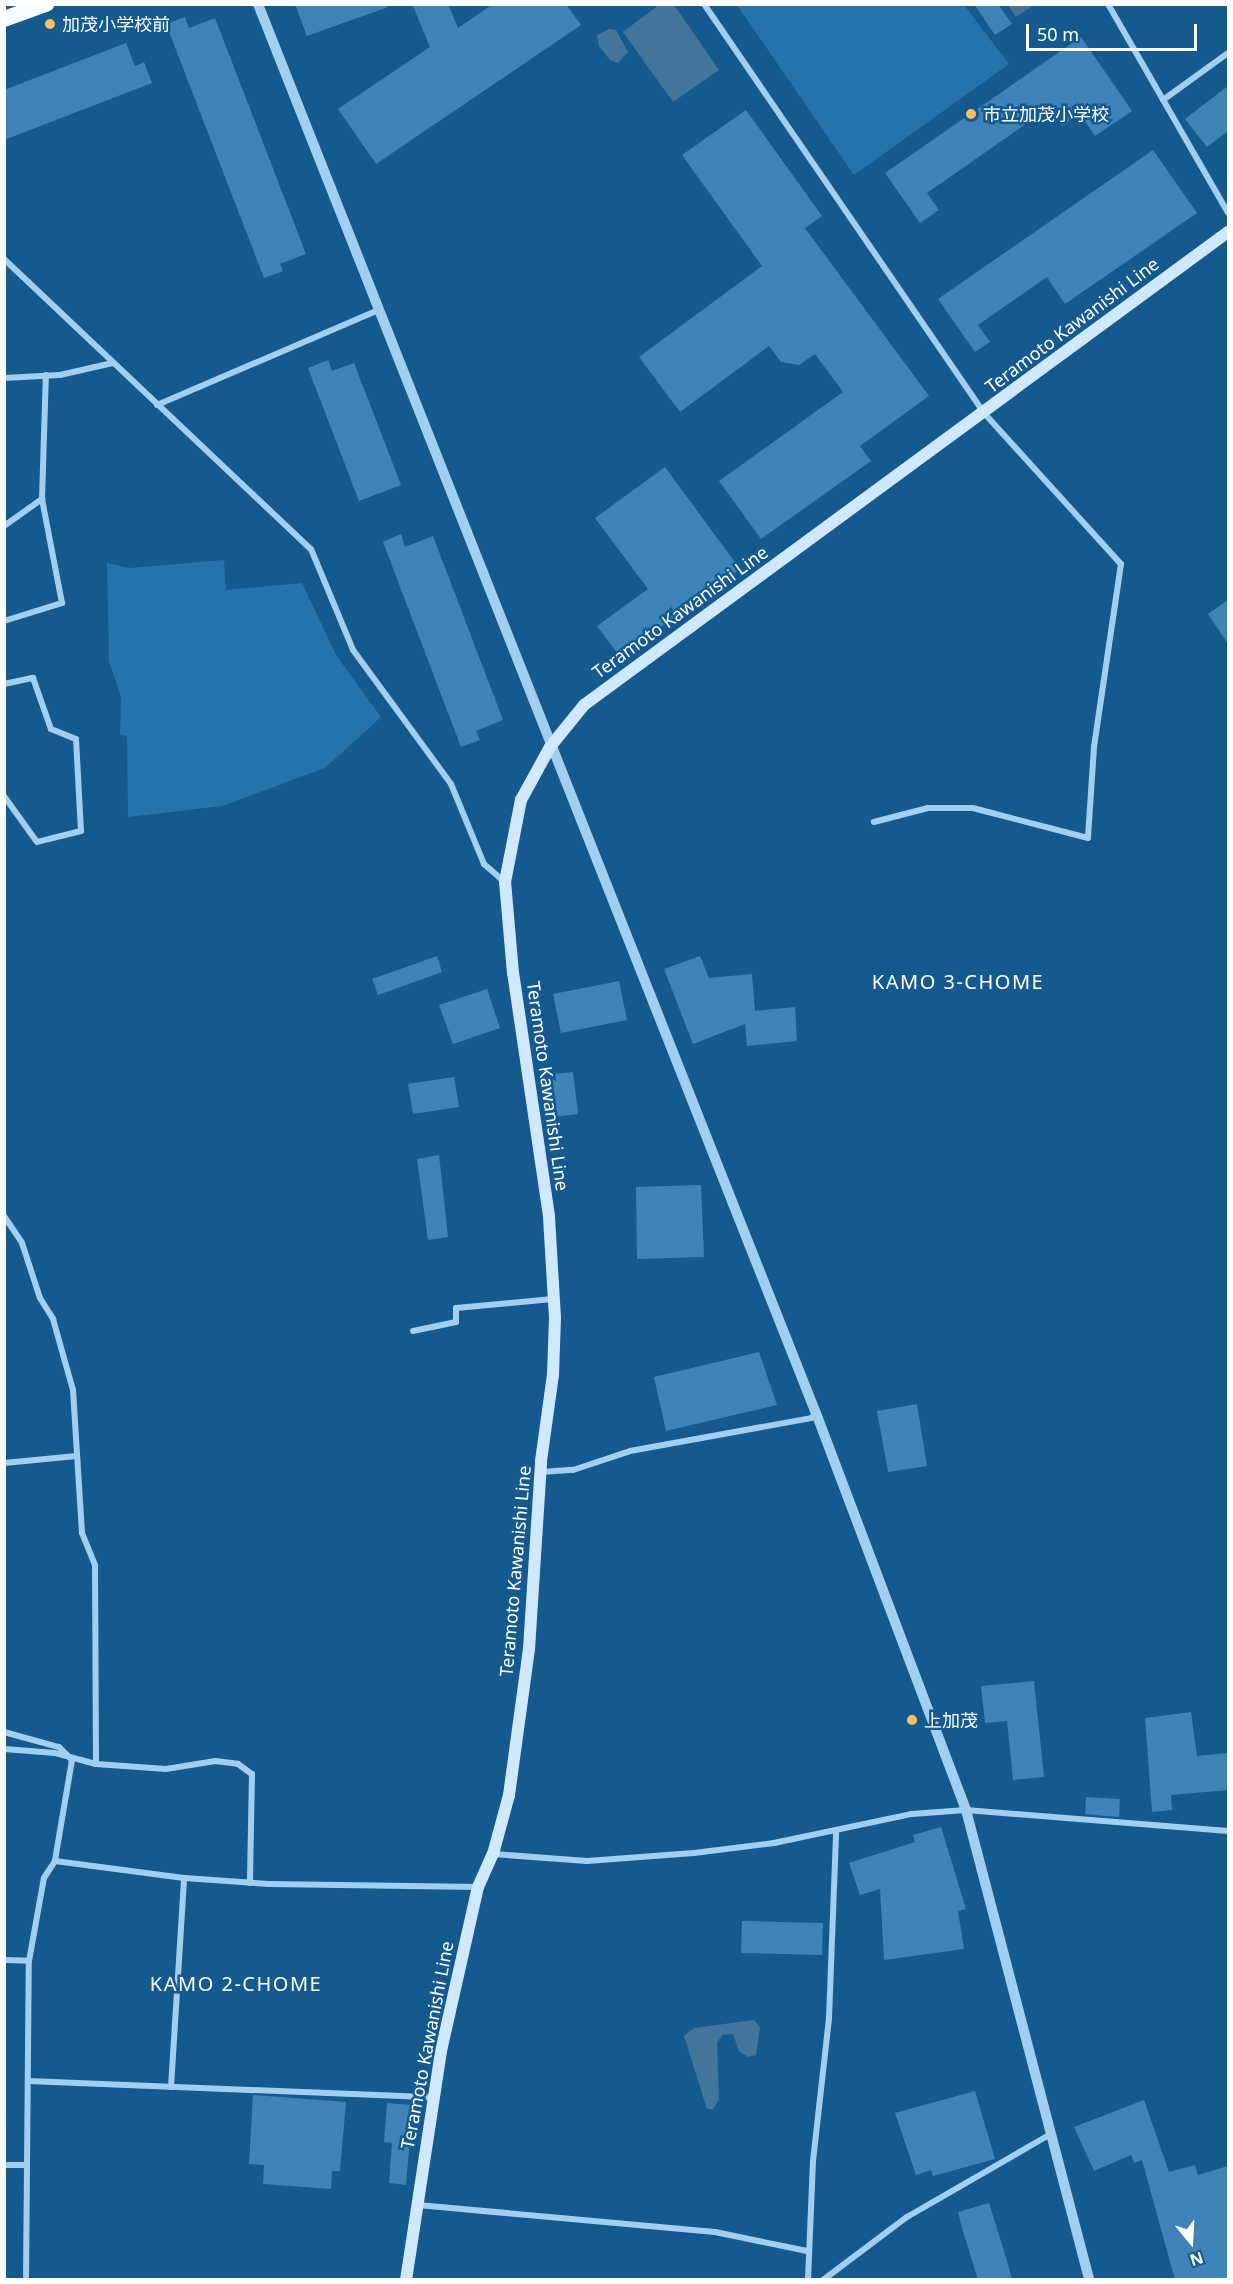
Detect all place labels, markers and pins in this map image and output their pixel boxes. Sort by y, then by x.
place label: 加茂小学校前 [62,13,170,35]
marker: 加茂小学校前 [43,17,57,31]
place label: 市立加茂小学校 [983,103,1109,125]
marker: 市立加茂小学校 [964,107,978,121]
place label: 上加茂 [924,1709,978,1731]
marker: 上加茂 [905,1713,919,1727]

